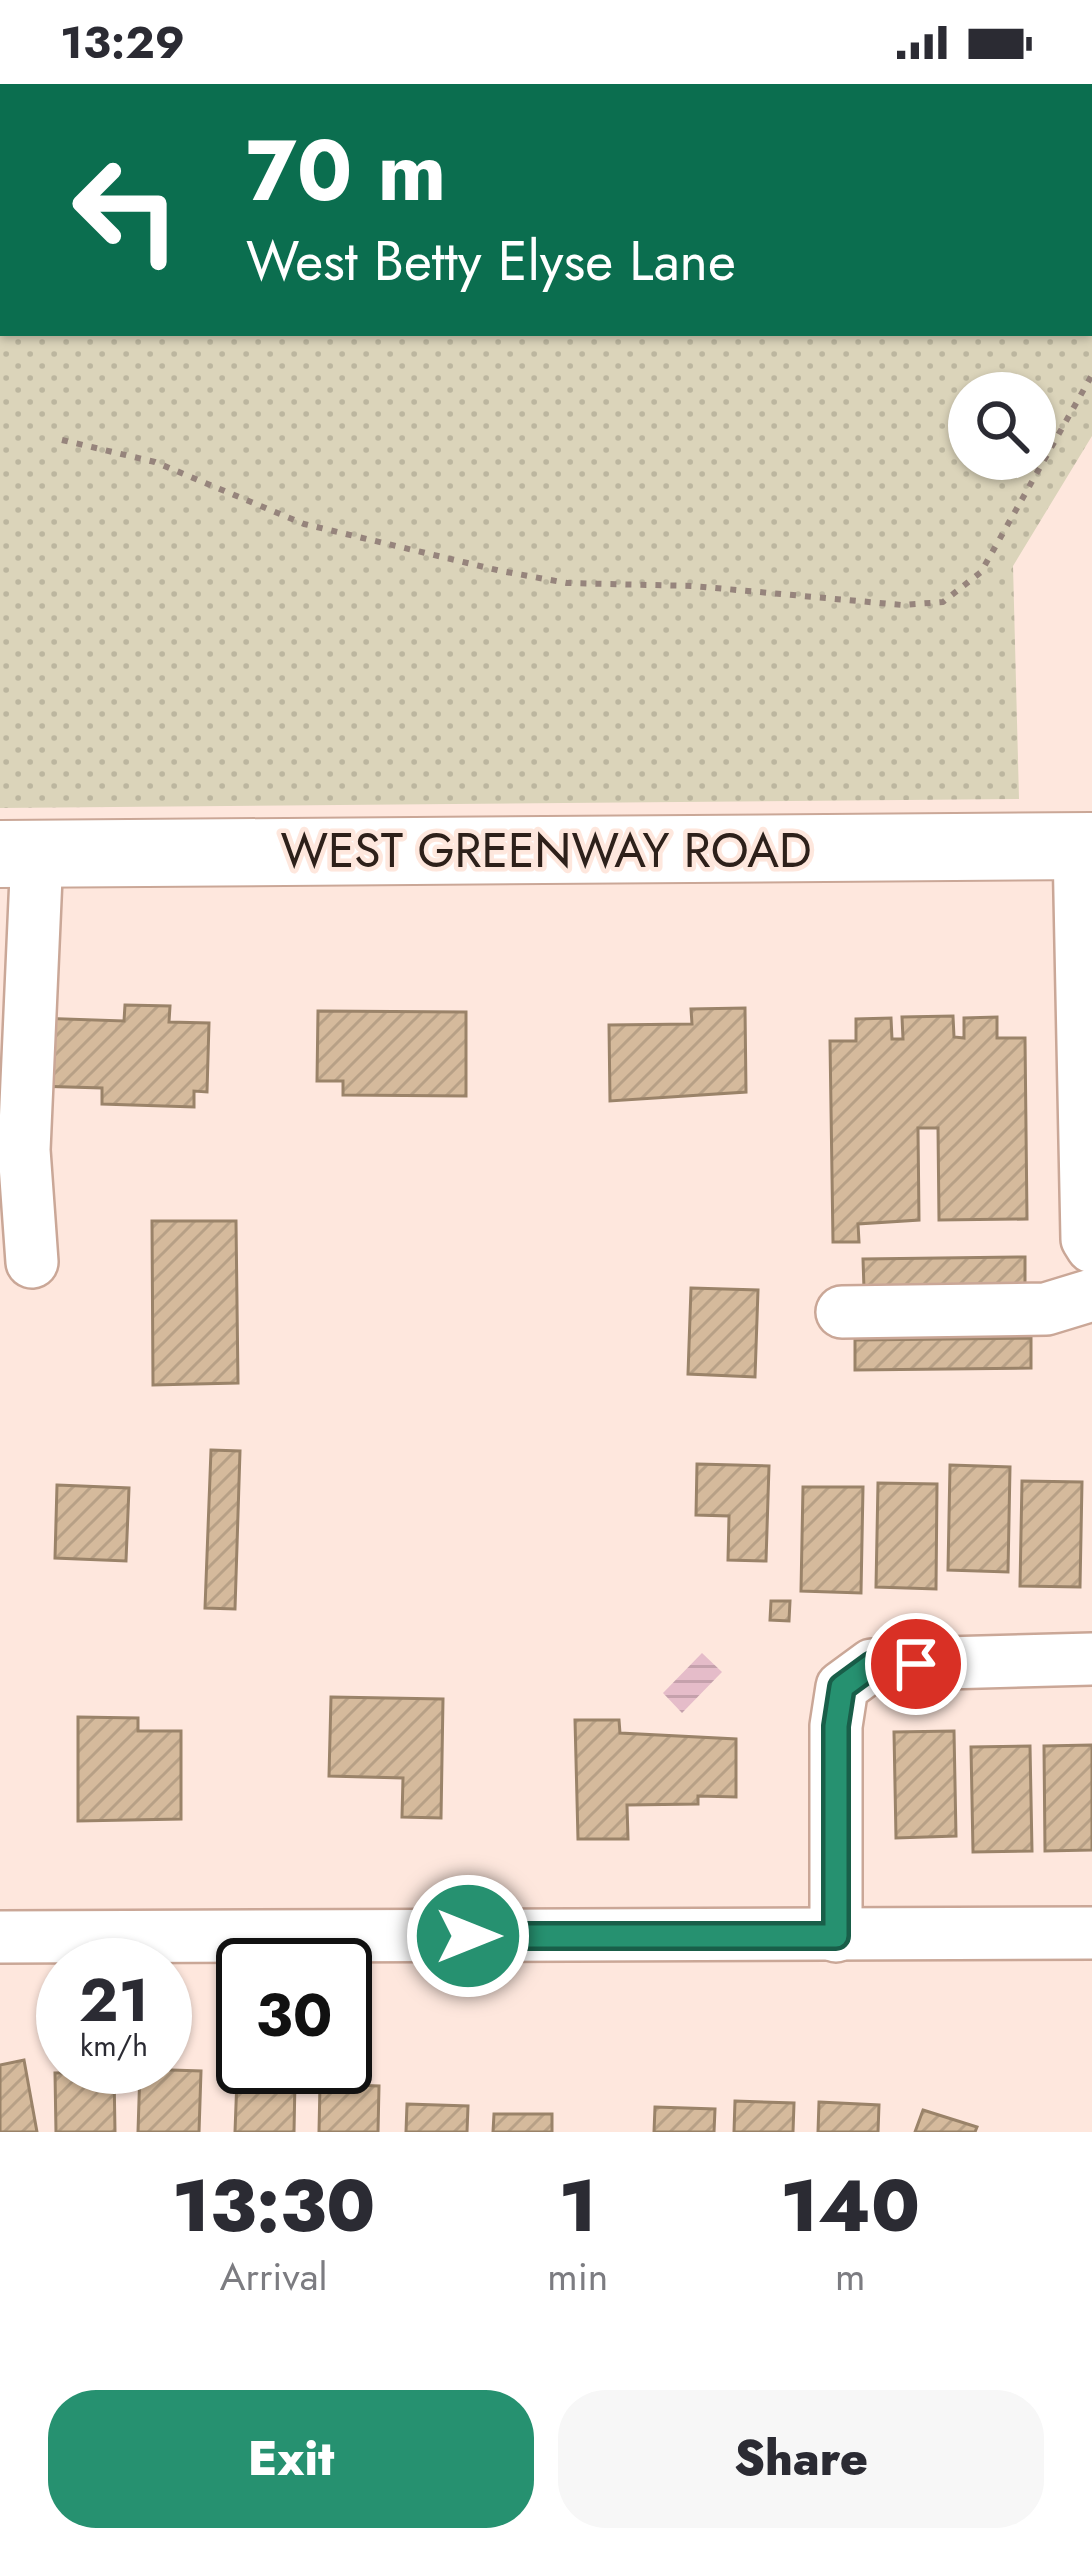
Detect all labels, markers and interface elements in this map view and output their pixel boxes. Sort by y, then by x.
text: 13:29 [60,10,185,75]
text: 70 m [246,110,446,232]
icon: left [48,132,204,288]
text: West Betty Elyse Lane [246,222,736,300]
map controls [948,372,1056,480]
button: search [948,372,1056,480]
street label: WEST GREENWAY ROAD [280,816,812,885]
pin [865,1613,967,1715]
icon: arrive [883,1631,949,1697]
position arrow [405,1873,531,1999]
speed limit sign: 30 [216,1938,372,2094]
text: 21 [79,1957,149,2044]
text: km/h [80,2024,148,2067]
text: 13:30 [172,2154,375,2258]
text: 1 [559,2154,597,2258]
text: 140 [780,2154,920,2258]
text: Arrival [220,2248,327,2305]
text: min [547,2248,608,2305]
text: m [835,2248,865,2305]
button: Exit [48,2390,534,2528]
button: Share [558,2390,1044,2528]

